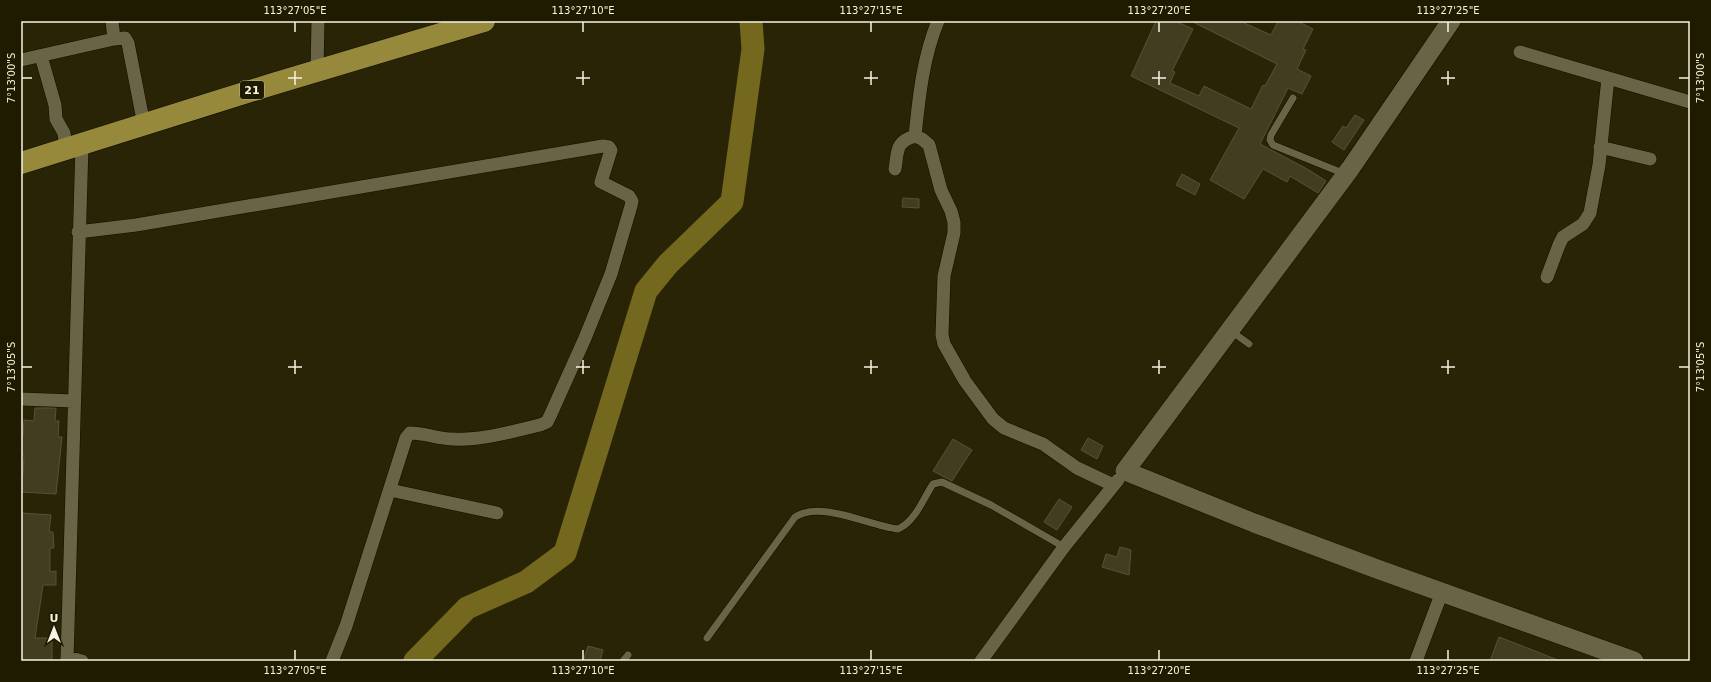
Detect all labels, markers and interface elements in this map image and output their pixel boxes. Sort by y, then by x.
text: 113°27'05"E [263,5,327,16]
text: 113°27'10"E [551,5,615,16]
text: 113°27'15"E [839,5,903,16]
text: 113°27'20"E [1127,5,1191,16]
text: 113°27'25"E [1416,5,1480,16]
text: 7°13'00"S [6,53,17,103]
text: 7°13'00"S [1695,53,1706,103]
road number: 21 [240,81,264,99]
text: 7°13'05"S [6,342,17,392]
text: 7°13'05"S [1695,342,1706,392]
north arrow [34,608,74,648]
text: U [50,612,58,625]
text: 113°27'05"E [263,665,327,676]
text: 113°27'10"E [551,665,615,676]
text: 113°27'15"E [839,665,903,676]
text: 113°27'20"E [1127,665,1191,676]
text: 113°27'25"E [1416,665,1480,676]

